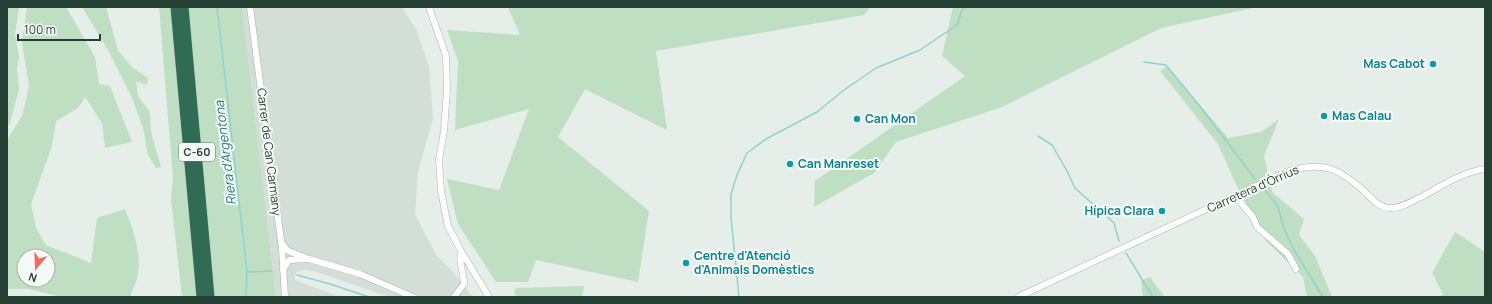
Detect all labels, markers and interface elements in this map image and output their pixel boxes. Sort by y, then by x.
scale bar [18,16,100,42]
text: 100 m [24,21,56,38]
place label: Mas Cabot [1363,55,1425,72]
marker: Mas Cabot [1428,59,1438,69]
street label: Carrer de Can Carmany [253,87,286,217]
water label: Riera d'Argentona [210,99,240,206]
place label: Mas Calau [1332,107,1392,124]
place label: Can Mon [865,110,916,127]
marker: Mas Calau [1319,111,1329,121]
marker: Can Mon [852,114,862,124]
road number: C-60 [179,143,215,161]
place label: Can Manreset [798,155,879,172]
marker: Can Manreset [785,159,795,169]
street label: Carretera d'Òrrius [1204,161,1301,216]
place label: Hípica Clara [1084,202,1154,219]
marker: Hípica Clara [1157,206,1167,216]
place label: Centre d'Atenció d'Animals Domèstics [694,247,815,278]
north arrow [16,248,56,288]
marker: Centre d'Atenció d'Animals Domèstics [681,258,691,268]
text: N [26,270,39,286]

